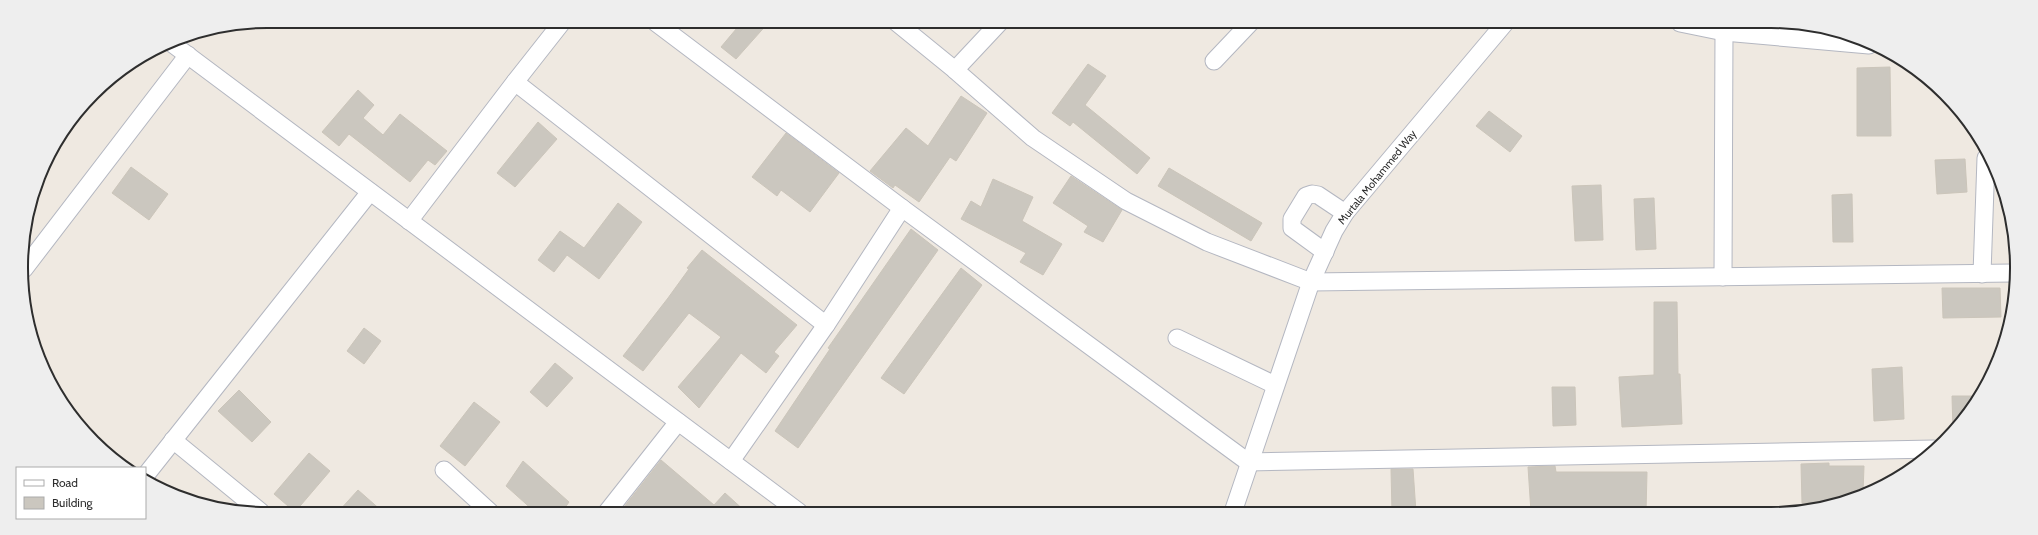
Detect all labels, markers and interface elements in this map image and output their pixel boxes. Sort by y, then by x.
street label: Murtala Mohammed Way [1335,127,1420,227]
legend [16,467,146,519]
text: Road [52,475,78,490]
text: Building [52,495,94,510]

